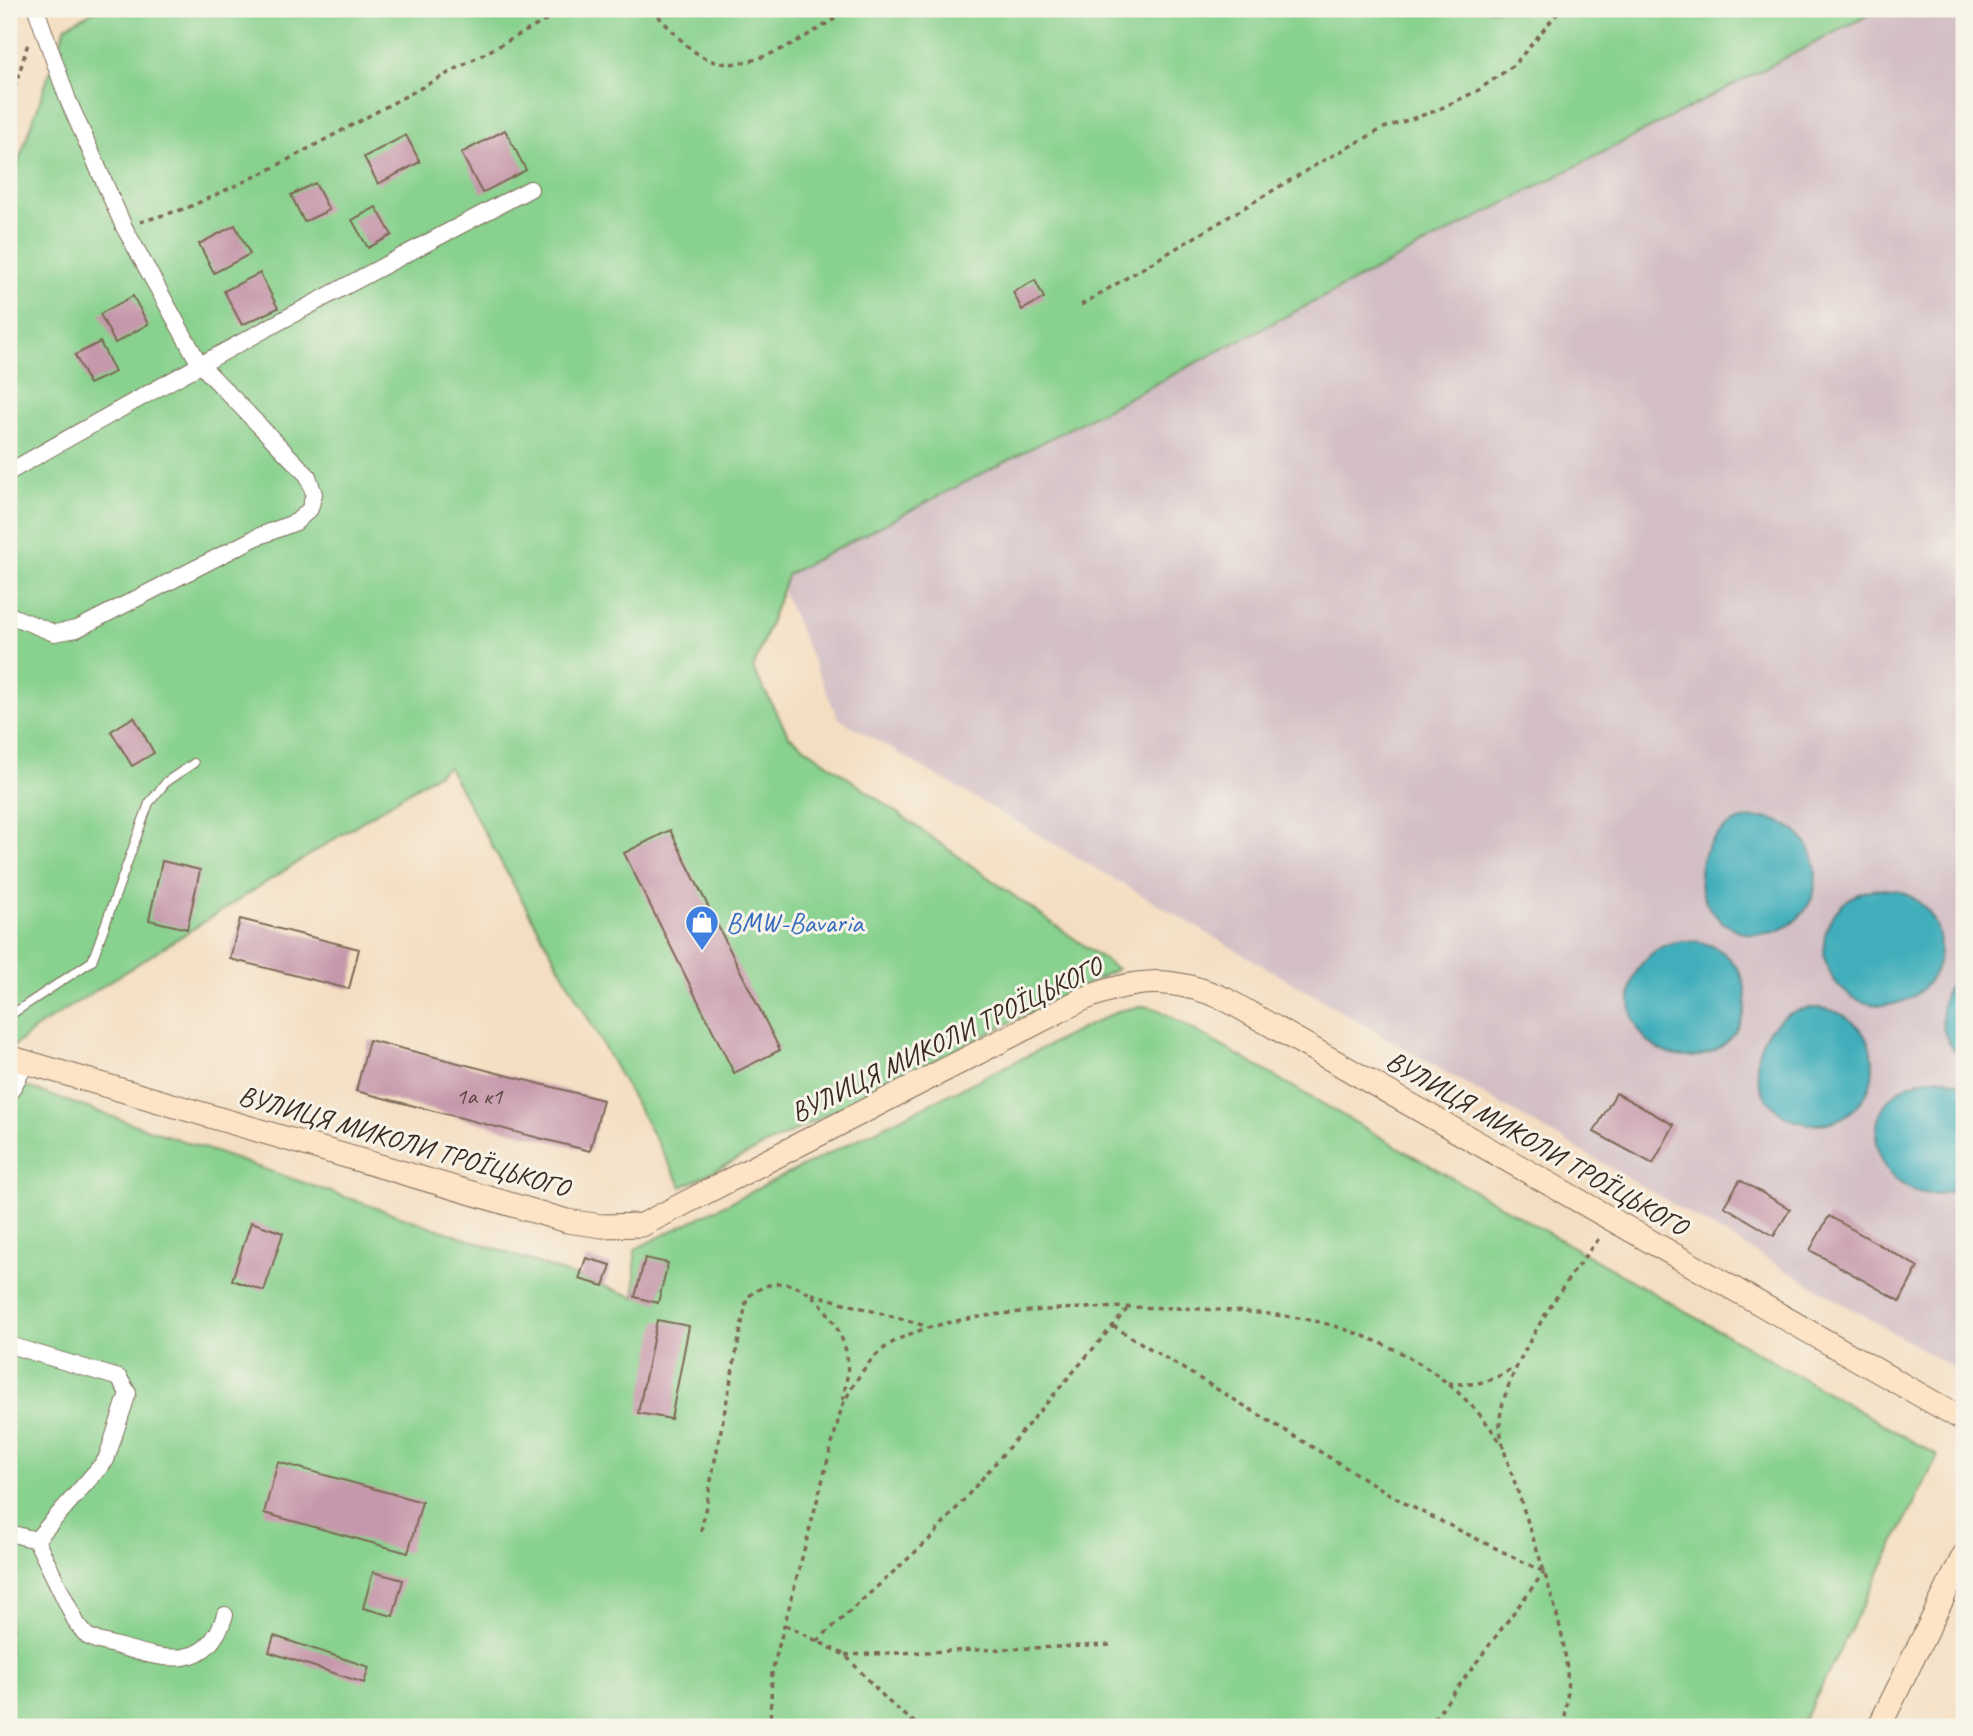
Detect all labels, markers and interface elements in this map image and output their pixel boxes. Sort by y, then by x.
shop icon: BMW-Bavaria [683,903,721,952]
place label: BMW-Bavaria [726,905,865,940]
street label: ВУЛИЦЯ МИКОЛИ ТРОЇЦЬКОГО [785,947,1110,1130]
street label: ВУЛИЦЯ МИКОЛИ ТРОЇЦЬКОГО [1380,1042,1697,1245]
street label: ВУЛИЦЯ МИКОЛИ ТРОЇЦЬКОГО [235,1077,576,1206]
house number: 1а к1 [456,1081,504,1111]

